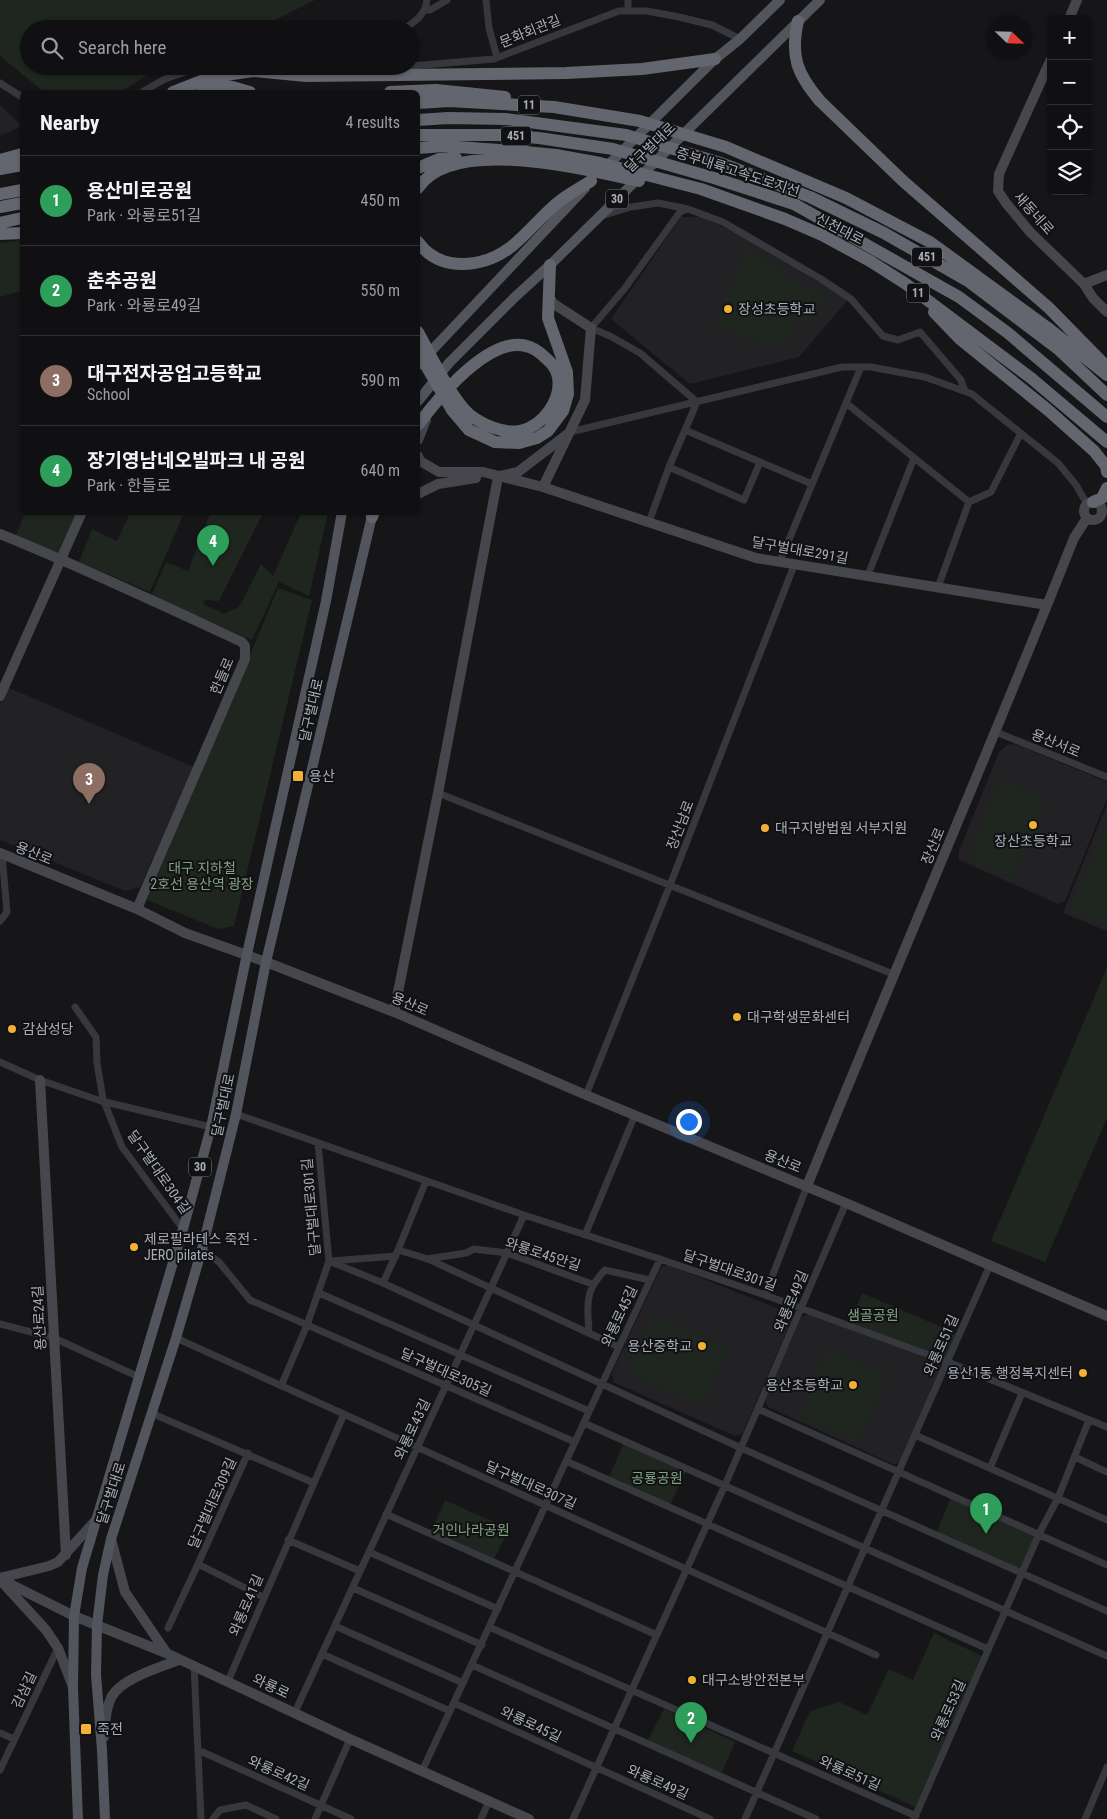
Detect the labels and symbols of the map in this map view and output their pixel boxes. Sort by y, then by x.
street label: 문화회관길 [497,12,563,50]
north arrow [987,15,1032,60]
road number: 11 [518,96,540,114]
street label: 달구벌대로 [621,119,679,175]
road number: 451 [501,126,531,146]
street label: 중부내륙고속도로지선 [674,144,802,200]
street label: 새동네로 [1011,188,1057,238]
road number: 30 [606,190,628,208]
street label: 신천대로 [813,210,867,248]
road number: 451 [912,248,942,266]
road number: 11 [907,284,929,302]
place label: 장성초등학교 [738,301,815,317]
marker: 장성초등학교 [722,303,734,315]
pin: 4 [197,525,229,566]
street label: 달구벌대로291길 [750,534,850,566]
street label: 한들로 [207,655,237,697]
street label: 달구벌대로 [296,677,326,743]
street label: 용산서로 [1029,726,1083,760]
pin: 3 [73,763,105,804]
place label: 용산 [309,768,335,784]
marker: 용산 [291,769,305,783]
street label: 장산남로 [663,798,697,852]
marker: 장산초등학교 [1027,819,1039,831]
place label: 대구지방법원 서부지원 [775,820,907,836]
marker: 대구지방법원 서부지원 [759,822,771,834]
street label: 장산로 [918,825,948,867]
place label: 장산초등학교 [994,833,1072,849]
street label: 용산로 [13,838,55,868]
park label: 대구 지하철 2호선 용산역 광장 [150,860,254,892]
street label: 용산로 [389,989,431,1019]
place label: 대구학생문화센터 [747,1009,850,1025]
marker: 대구학생문화센터 [731,1011,743,1023]
place label: 감삼성당 [22,1021,74,1037]
marker: 감삼성당 [6,1023,18,1035]
street label: 달구벌대로 [208,1072,238,1138]
your location [676,1109,702,1135]
street label: 달구벌대로304길 [124,1127,194,1217]
street label: 용산로 [762,1146,804,1176]
street label: 달구벌대로301길 [299,1157,323,1257]
road number: 30 [189,1158,211,1176]
place label: 제로필라테스 죽전 - JERO pilates [144,1231,257,1263]
street label: 와룡로45안길 [503,1234,583,1274]
marker: 제로필라테스 죽전 - JERO pilates [128,1241,140,1253]
street label: 달구벌대로301길 [681,1246,779,1294]
street label: 와룡로49길 [771,1268,811,1334]
street label: 와룡로45길 [598,1283,640,1349]
street label: 용산로24길 [29,1285,49,1351]
park label: 샘골공원 [847,1307,899,1323]
street label: 와룡로51길 [920,1312,962,1378]
place label: 용산중학교 [628,1338,692,1354]
marker: 용산중학교 [696,1340,708,1352]
street label: 달구벌대로305길 [398,1345,494,1399]
place label: 용산1동 행정복지센터 [947,1365,1073,1381]
marker: 용산1동 행정복지센터 [1077,1367,1089,1379]
place label: 용산초등학교 [766,1377,843,1393]
marker: 용산초등학교 [847,1379,859,1391]
street label: 와룡로43길 [391,1396,433,1462]
street label: 달구벌대로309길 [185,1455,239,1551]
street label: 달구벌대로307길 [483,1458,579,1512]
street label: 달구벌대로 [93,1460,129,1526]
park label: 공룡공원 [631,1470,683,1486]
pin: 1 [970,1493,1002,1534]
park label: 거인나라공원 [432,1522,510,1538]
street label: 와룡로41길 [226,1572,266,1638]
street label: 감삼길 [9,1669,39,1711]
street label: 와룡로 [250,1671,292,1701]
place label: 대구소방안전본부 [702,1672,805,1688]
marker: 대구소방안전본부 [686,1674,698,1686]
street label: 와룡로53길 [927,1677,969,1743]
pin: 2 [675,1702,707,1743]
street label: 와룡로45길 [498,1703,564,1745]
place label: 죽전 [97,1721,123,1737]
marker: 죽전 [79,1722,93,1736]
street label: 와룡로42길 [246,1752,312,1794]
street label: 와룡로51길 [817,1752,883,1794]
street label: 와룡로49길 [625,1761,691,1803]

